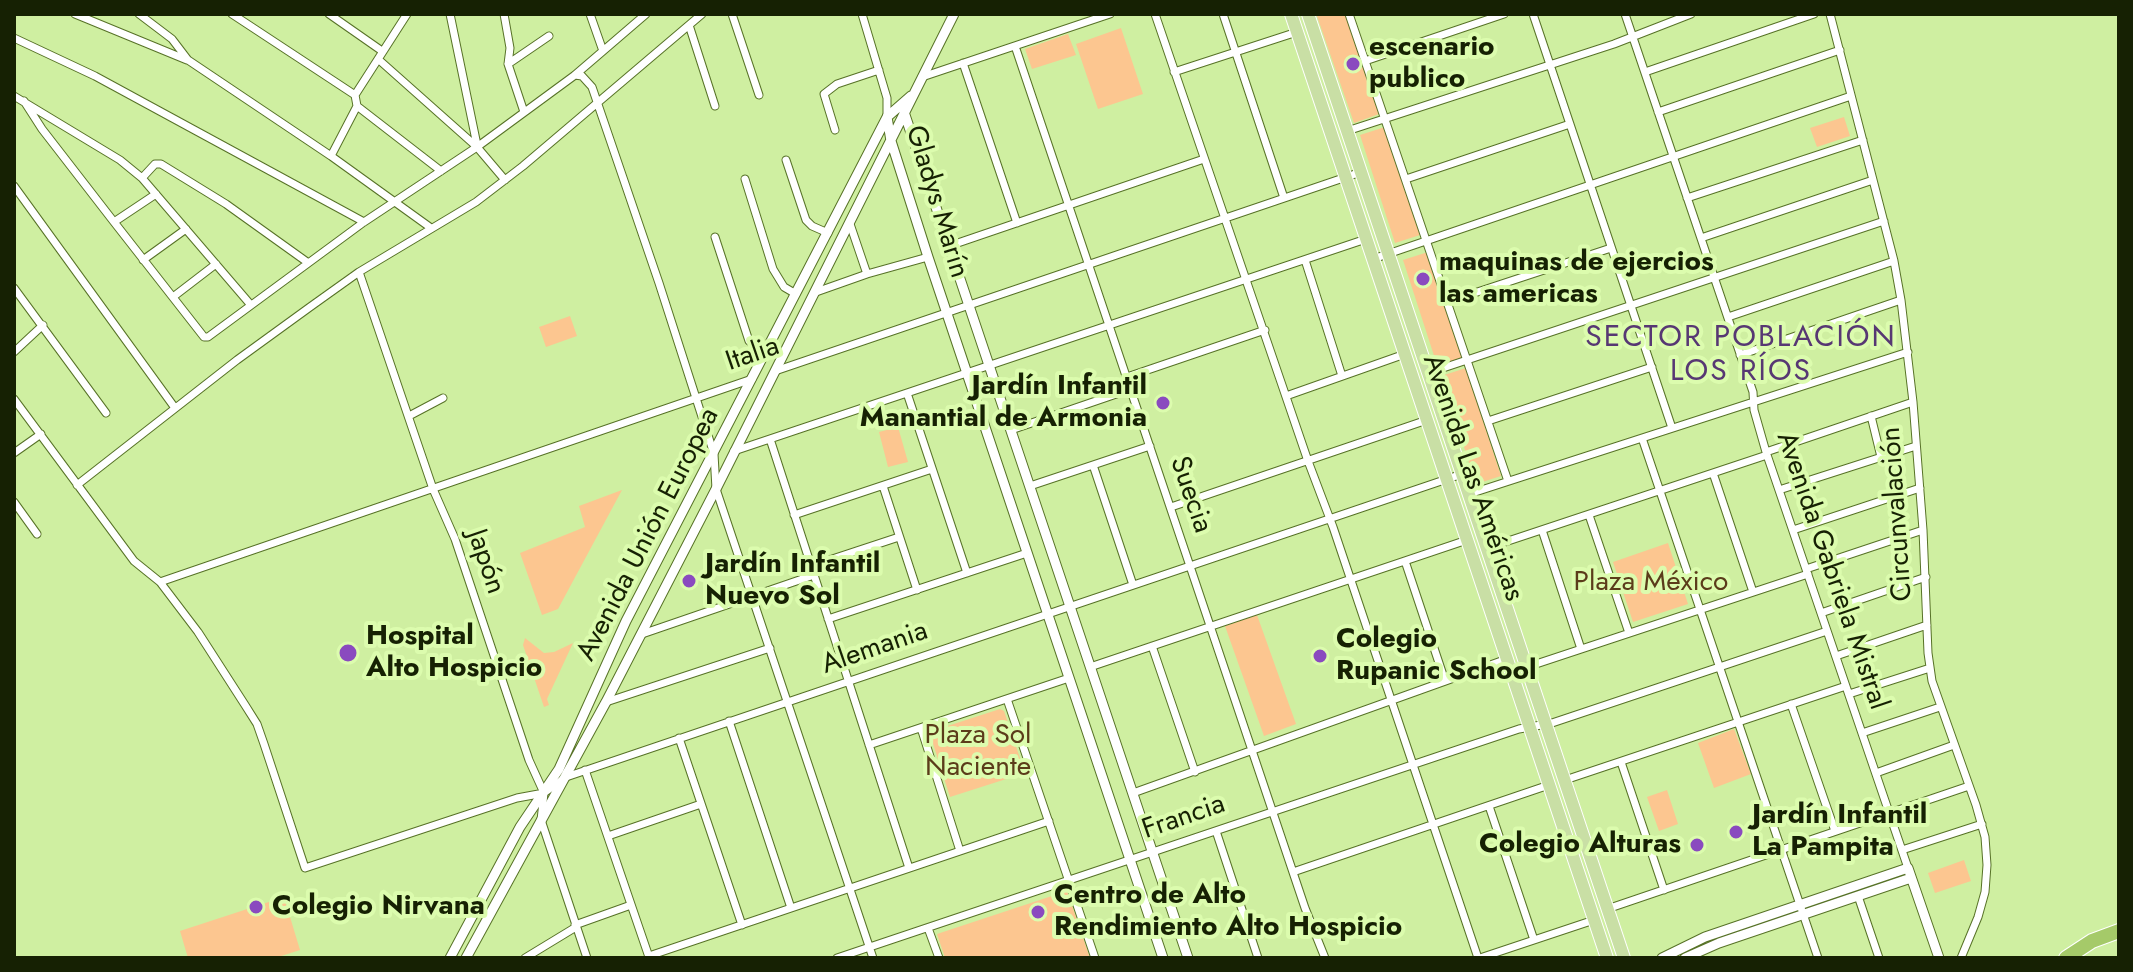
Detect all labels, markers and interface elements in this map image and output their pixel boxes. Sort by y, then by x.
place label: escenario publico [1369,31,1495,97]
marker: escenario publico [1344,55,1362,73]
street label: Gladys Marín [897,122,975,282]
place label: maquinas de ejercios las americas [1439,246,1714,312]
marker: maquinas de ejercios las americas [1414,270,1432,288]
district label: SECTOR POBLACIÓN LOS RÍOS [1585,321,1897,392]
street label: Italia [722,330,784,380]
street label: Avenida Las Américas [1414,350,1530,606]
place label: Jardín Infantil Manantial de Armonia [860,370,1147,436]
marker: Jardín Infantil Manantial de Armonia [1154,394,1172,412]
street label: Avenida Unión Europea [571,403,727,667]
street label: Circunvalación [1875,426,1921,602]
street label: Avenida Gabriela Mistral [1768,428,1894,714]
street label: Suecia [1161,452,1219,538]
street label: Japón [458,525,512,599]
place label: Jardín Infantil Nuevo Sol [705,548,880,614]
park label: Plaza México [1574,566,1728,600]
marker: Jardín Infantil Nuevo Sol [680,572,698,590]
street label: Alemania [817,615,933,683]
place label: Hospital Alto Hospicio [366,620,542,686]
place label: Colegio Rupanic School [1336,623,1537,689]
marker: Hospital Alto Hospicio [337,642,359,664]
marker: Colegio Rupanic School [1311,647,1329,665]
park label: Plaza Sol Naciente [924,719,1032,785]
street label: Francia [1138,788,1230,848]
place label: Jardín Infantil La Pampita [1752,799,1927,865]
marker: Jardín Infantil La Pampita [1727,823,1745,841]
place label: Colegio Alturas [1479,828,1681,862]
marker: Colegio Alturas [1688,836,1706,854]
place label: Centro de Alto Rendimiento Alto Hospicio [1054,879,1402,945]
place label: Colegio Nirvana [272,890,485,924]
marker: Colegio Nirvana [247,898,265,916]
marker: Centro de Alto Rendimiento Alto Hospicio [1029,903,1047,921]

